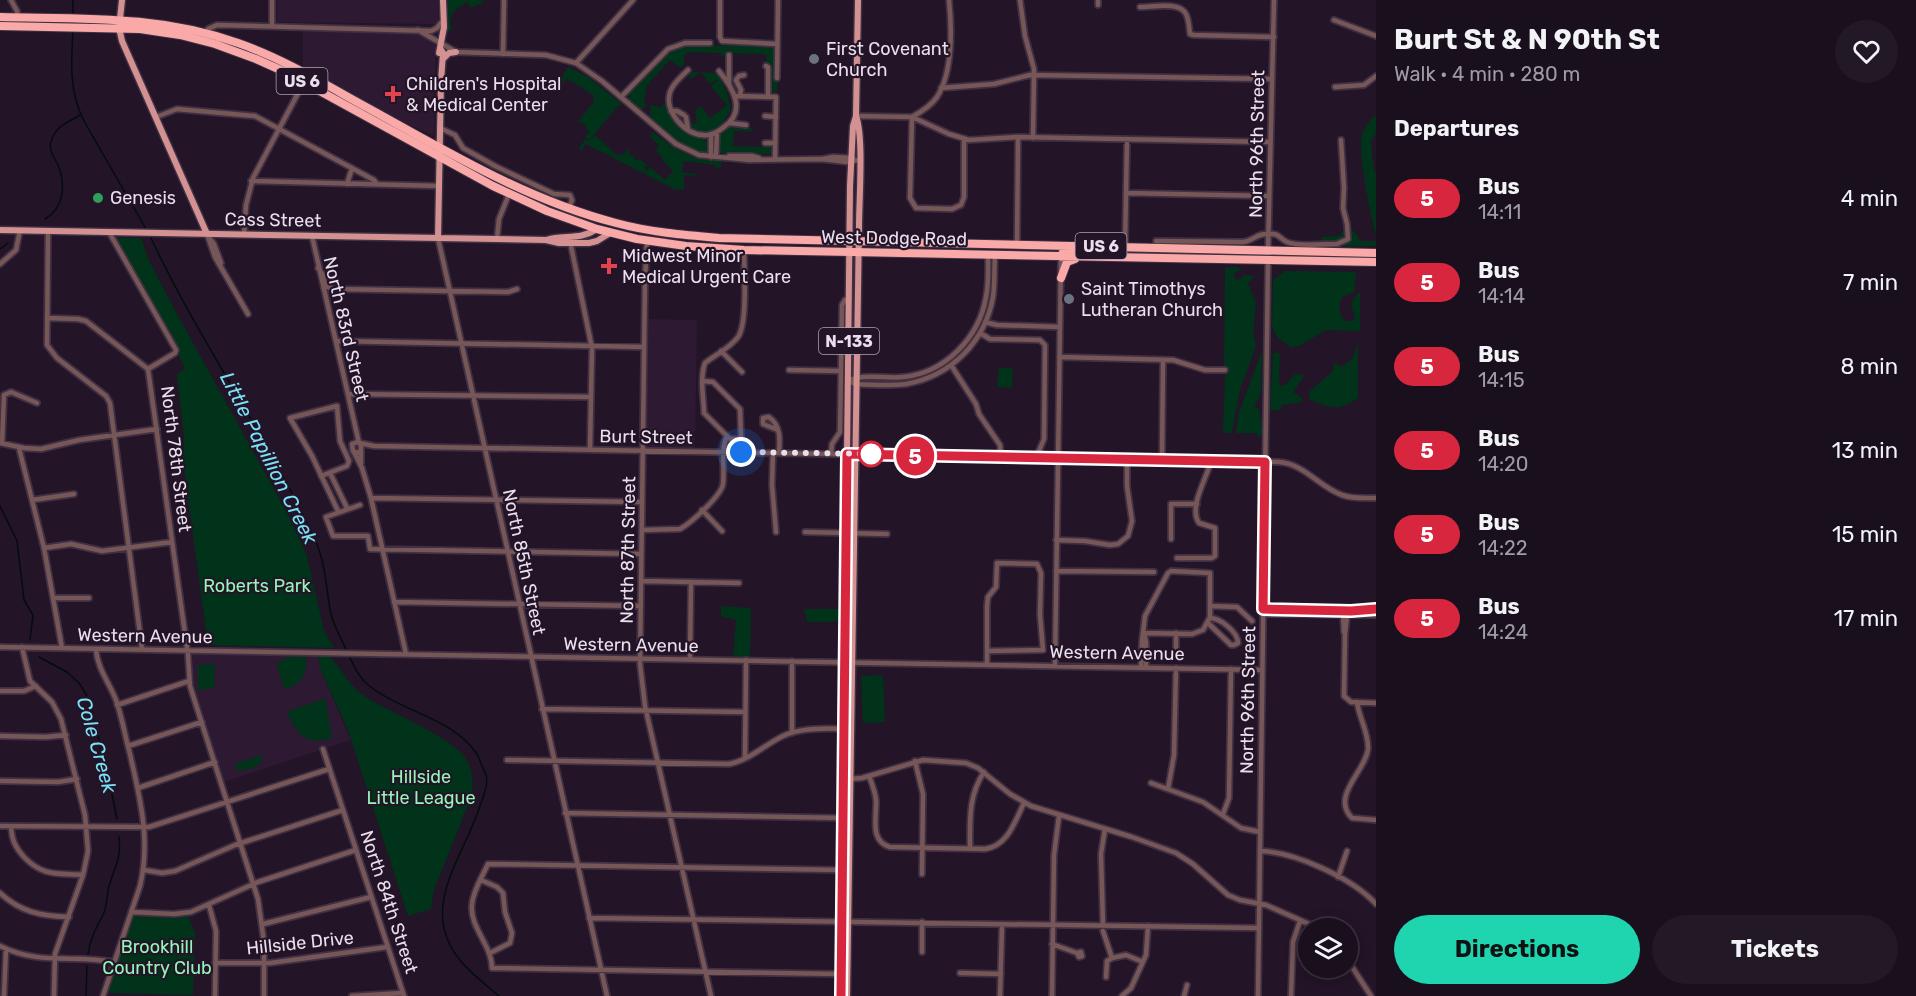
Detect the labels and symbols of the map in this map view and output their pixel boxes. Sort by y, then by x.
place label: First Covenant Church [826,38,949,81]
marker: First Covenant Church [807,52,821,66]
road number: US 6 [276,68,328,94]
street label: North 96th Street [1245,70,1269,218]
place label: Children's Hospital & Medical Center [406,73,561,116]
marker: Children's Hospital & Medical Center [384,85,402,103]
place label: Genesis [110,187,176,209]
marker: Genesis [91,191,105,205]
street label: Cass Street [224,208,322,232]
street label: West Dodge Road [821,226,967,250]
road number: US 6 [1076,233,1126,259]
place label: Midwest Minor Medical Urgent Care [622,245,791,288]
street label: North 83rd Street [319,254,373,404]
marker: Midwest Minor Medical Urgent Care [600,257,618,275]
place label: Saint Timothys Lutheran Church [1081,278,1223,321]
marker: Saint Timothys Lutheran Church [1062,292,1076,306]
road number: N-133 [819,328,879,354]
water label: Little Papillion Creek [215,368,323,549]
street label: North 78th Street [156,385,196,533]
street label: Burt Street [599,425,693,449]
line badge: 5 [896,436,934,476]
your location [726,437,756,467]
unlabelled marker [858,441,884,467]
street label: North 87th Street [616,476,640,624]
street label: North 85th Street [498,487,550,637]
park label: Roberts Park [203,575,312,597]
street label: Western Avenue [77,624,213,648]
street label: North 96th Street [1236,626,1260,774]
street label: Western Avenue [563,633,699,657]
street label: Western Avenue [1049,641,1185,665]
water label: Cole Creek [72,694,122,797]
park label: Hillside Little League [366,766,476,809]
street label: North 84th Street [355,828,423,976]
street label: Hillside Drive [245,926,355,960]
park label: Brookhill Country Club [102,936,212,979]

